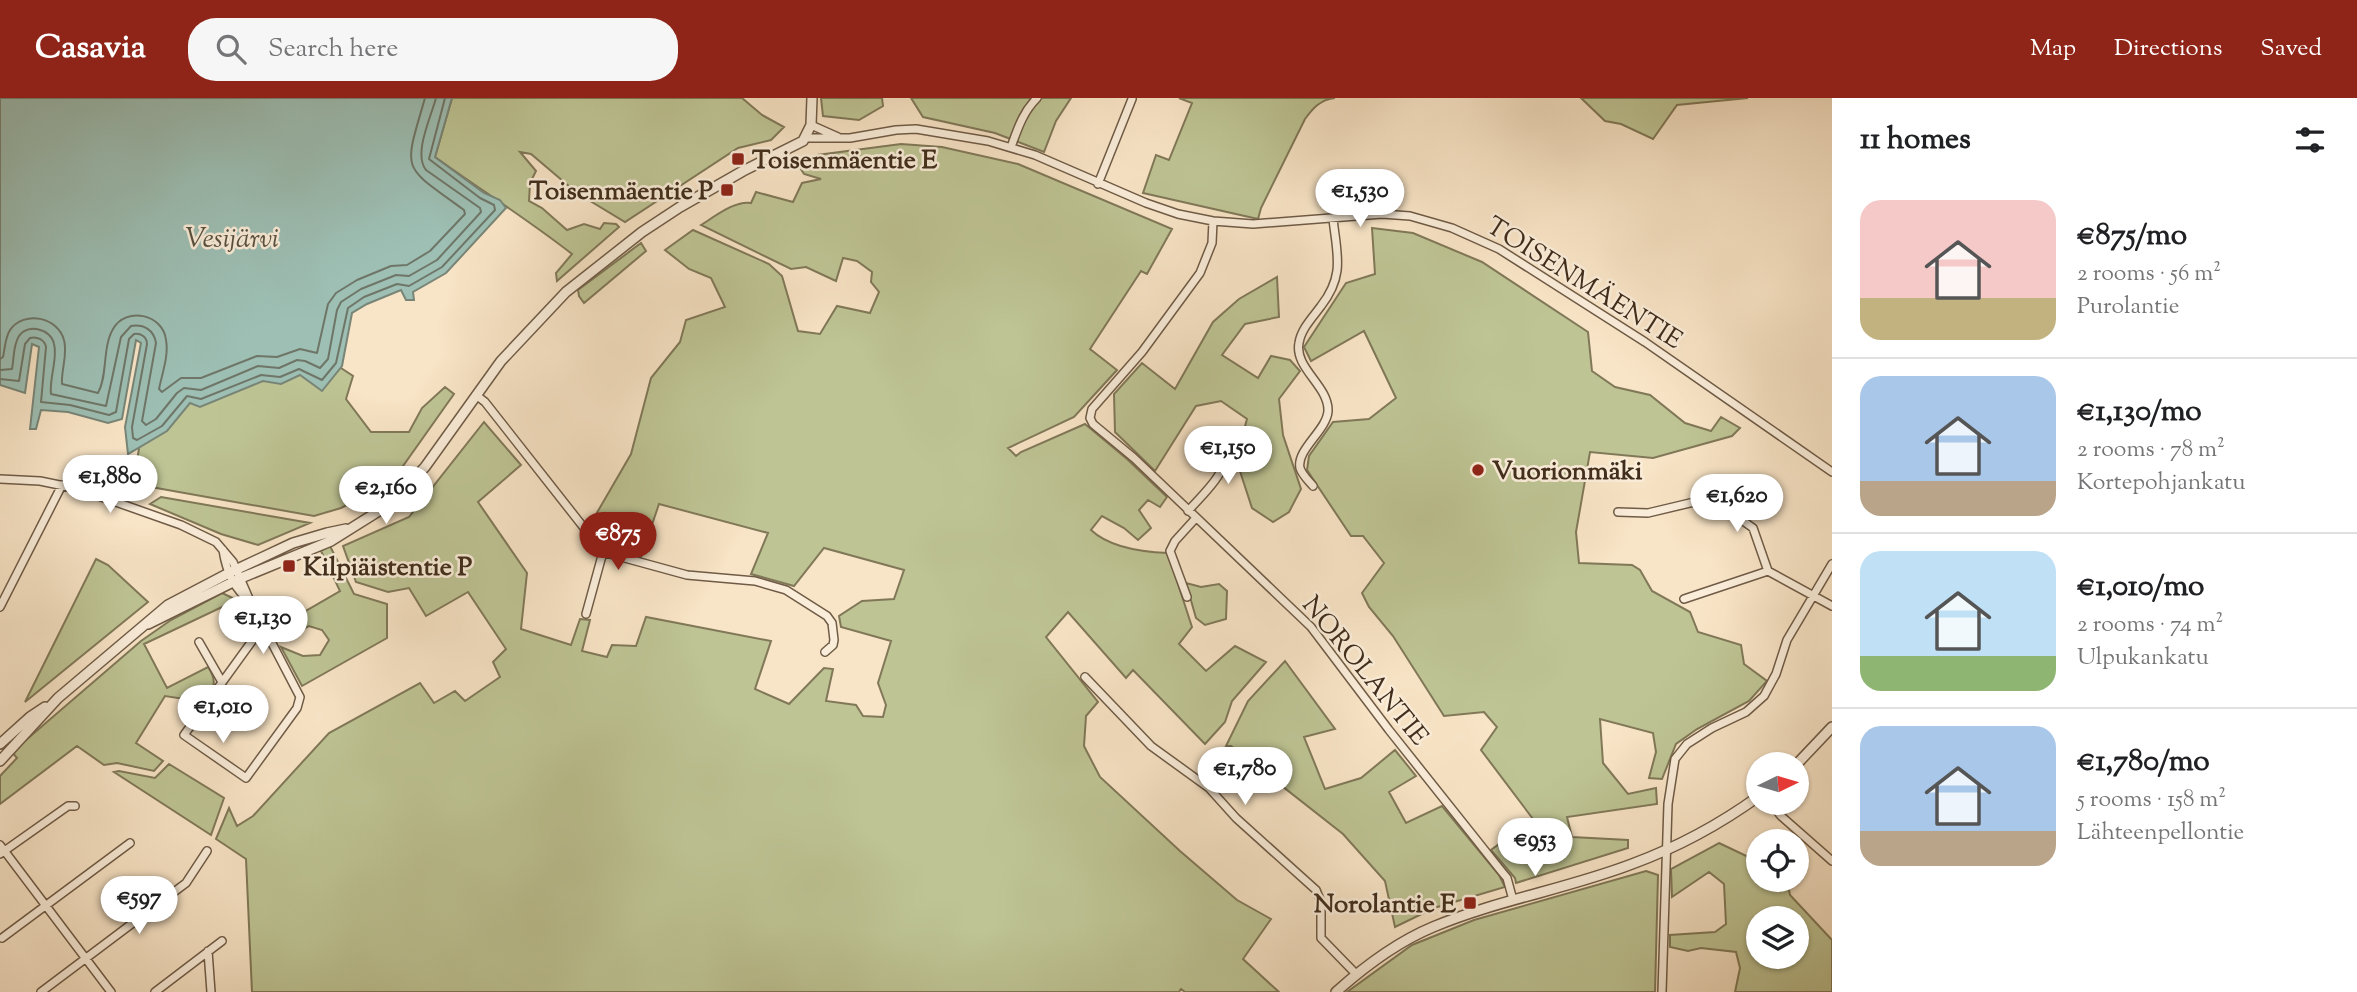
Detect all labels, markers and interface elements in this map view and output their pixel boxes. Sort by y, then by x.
search box [188,18,678,81]
text: Casavia [35,25,146,73]
icon: search [212,30,250,68]
text: Search here [268,31,398,68]
text: Map [2030,32,2076,66]
text: Directions [2114,32,2222,66]
text: Saved [2260,32,2322,66]
text: 11 homes [1860,119,1971,162]
icon: filters [2291,121,2329,159]
place label: Toisenmäentie E [752,143,937,180]
marker: Toisenmäentie E [730,151,746,167]
pin: €1,530 [1303,170,1417,229]
place label: Toisenmäentie P [529,174,713,211]
text: €1,530 [1331,175,1389,208]
marker: Toisenmäentie P [719,182,735,198]
street label: TOISENMÄENTIE [1479,209,1689,360]
text: €875/mo [2077,215,2187,258]
water label: Vesijärvi [185,220,279,260]
icon: home [1916,228,2000,312]
text: 2 rooms · 56 m² [2077,258,2221,291]
text: Purolantie [2077,291,2179,324]
text: €1,130/mo [2077,391,2202,434]
icon: home [1916,404,2000,488]
pin: €1,150 [1171,426,1285,486]
text: €1,150 [1200,432,1256,465]
text: 2 rooms · 78 m² [2077,434,2225,467]
place label: Vuorionmäki [1492,454,1643,491]
pin: €1,880 [53,456,167,515]
text: €1,880 [79,461,141,494]
marker: Vuorionmäki [1470,462,1486,478]
pin: €2,160 [329,466,443,526]
text: Kortepohjankatu [2077,467,2245,500]
text: €2,160 [355,472,417,505]
pin: €1,620 [1680,474,1794,534]
text: €1,620 [1706,480,1768,513]
pin: €875 [577,512,659,572]
text: €875 [595,518,641,551]
place label: Kilpiäistentie P [303,550,473,587]
marker: Kilpiäistentie P [281,558,297,574]
text: €1,010/mo [2077,566,2204,609]
icon: home [1916,579,2000,663]
street label: NOROLANTIE [1292,589,1436,755]
pin: €1,130 [206,596,320,656]
text: €1,130 [235,602,291,635]
text: 2 rooms · 74 m² [2077,609,2223,642]
text: Ulpukankatu [2077,642,2209,675]
pin: €1,010 [166,686,280,745]
text: €1,010 [194,691,252,724]
text: €1,780/mo [2077,741,2210,784]
pin: €1,780 [1188,748,1302,807]
north arrow [1746,752,1810,816]
map controls [1746,752,1809,969]
text: €1,780 [1214,753,1276,786]
icon: home [1916,754,2000,838]
text: 5 rooms · 158 m² [2077,784,2226,817]
text: Lähteenpellontie [2077,817,2244,850]
pin: €953 [1494,818,1576,878]
text: €953 [1514,824,1556,857]
button: locate [1746,829,1809,892]
pin: €597 [98,876,180,936]
text: €597 [117,882,161,915]
place label: Norolantie E [1314,887,1456,924]
marker: Norolantie E [1462,895,1478,911]
button: layers [1746,906,1809,969]

